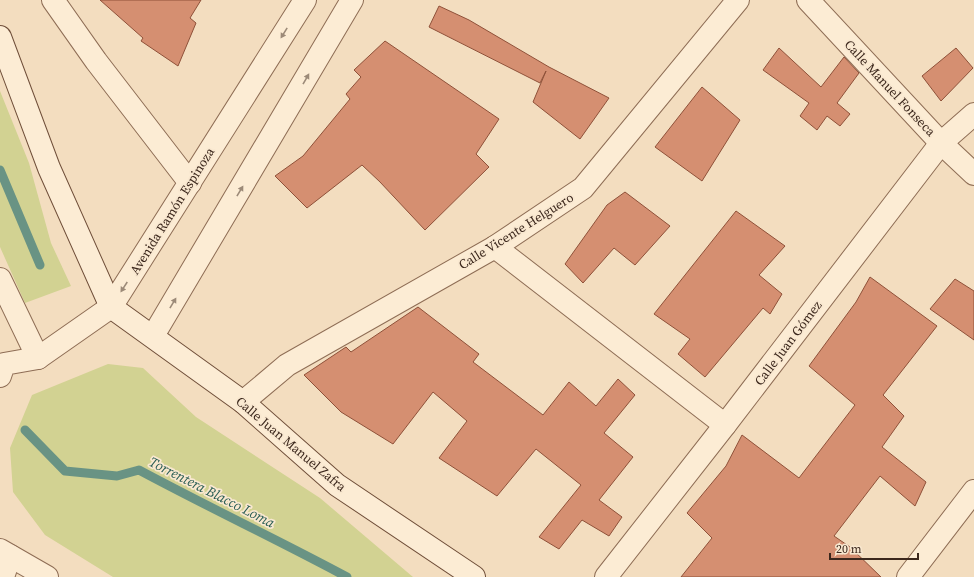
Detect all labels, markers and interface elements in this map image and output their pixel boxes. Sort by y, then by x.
one-way arrow [280,28,288,38]
street label: Calle Manuel Fonseca [841,36,939,140]
one-way arrow [302,73,309,85]
street label: Avenida Ramón Espinoza [126,144,218,278]
one-way arrow [236,185,243,197]
street label: Calle Vicente Helguero [455,189,577,273]
one-way arrow [120,281,128,292]
one-way arrow [169,297,176,309]
street label: Calle Juan Gómez [751,297,826,389]
street label: Calle Juan Manuel Zafra [232,393,350,495]
water label: Torrentera Blacco Loma [146,452,279,533]
scale bar [830,535,918,561]
text: 20 m [836,541,862,557]

